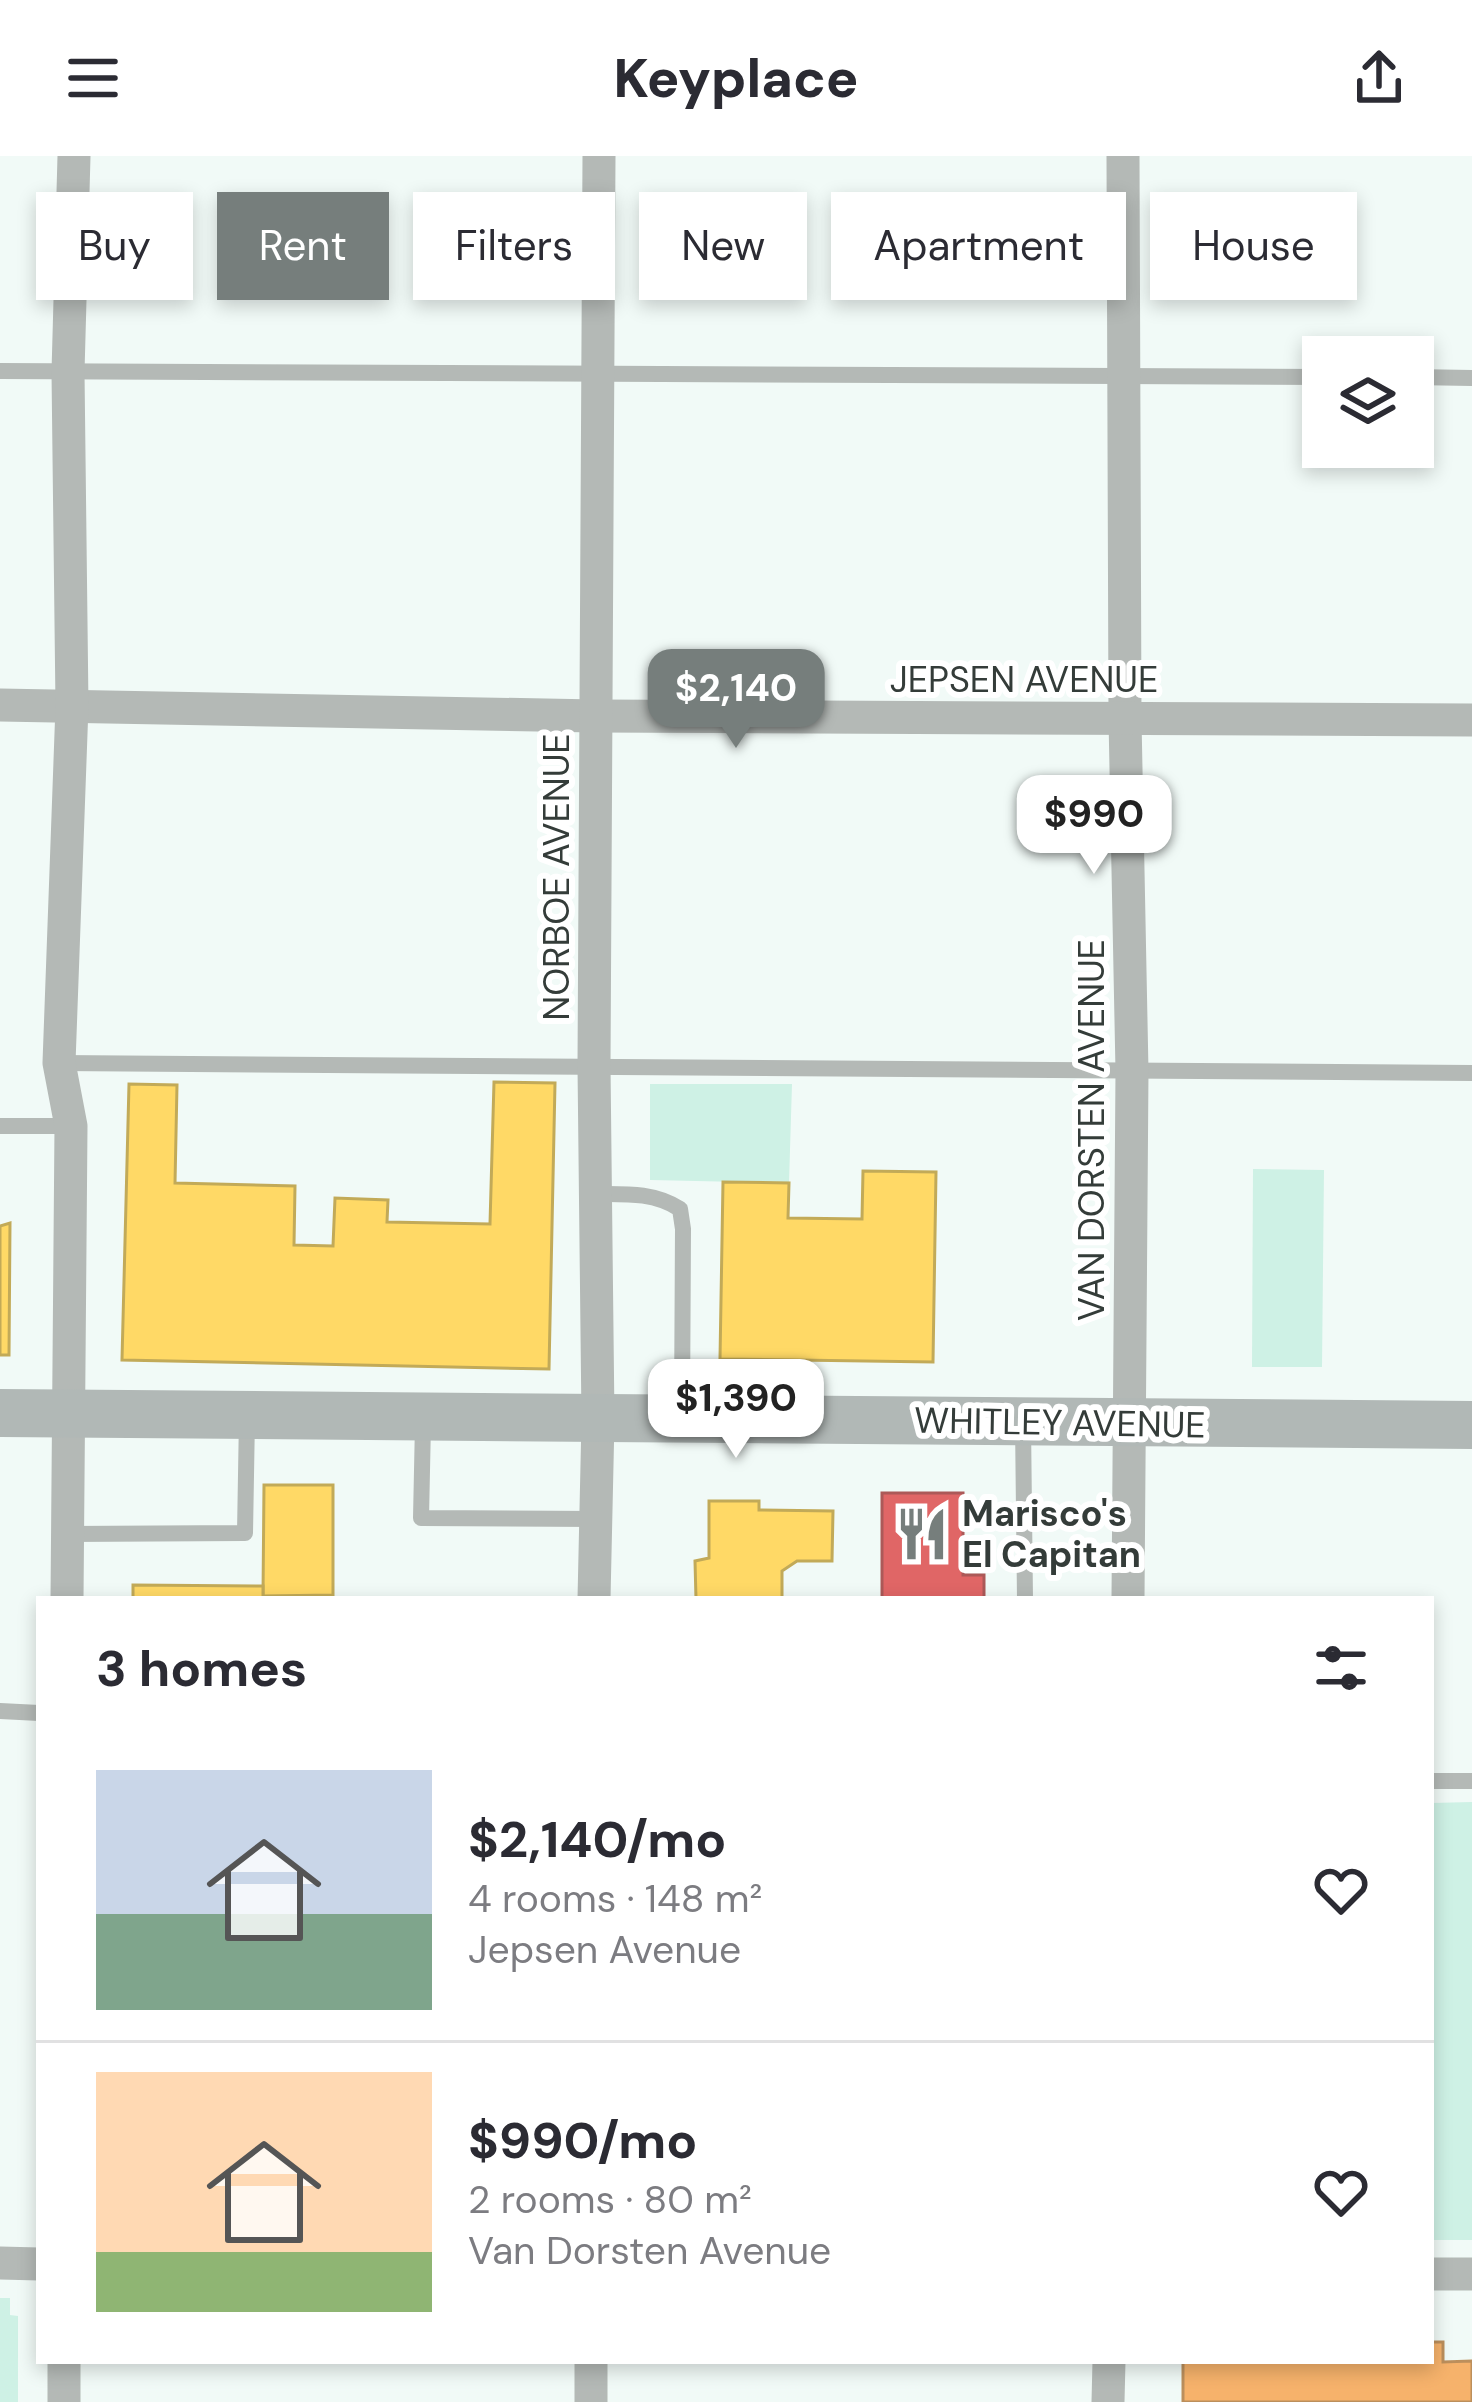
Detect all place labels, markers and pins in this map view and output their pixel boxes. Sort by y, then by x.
pin: $2,140 [638,649,834,751]
pin: $990 [1023,775,1165,877]
pin: $1,390 [638,1359,834,1461]
place label: Marisco's El Capitan [962,1490,1141,1578]
restaurant icon: Marisco's El Capitan [893,1505,951,1563]

